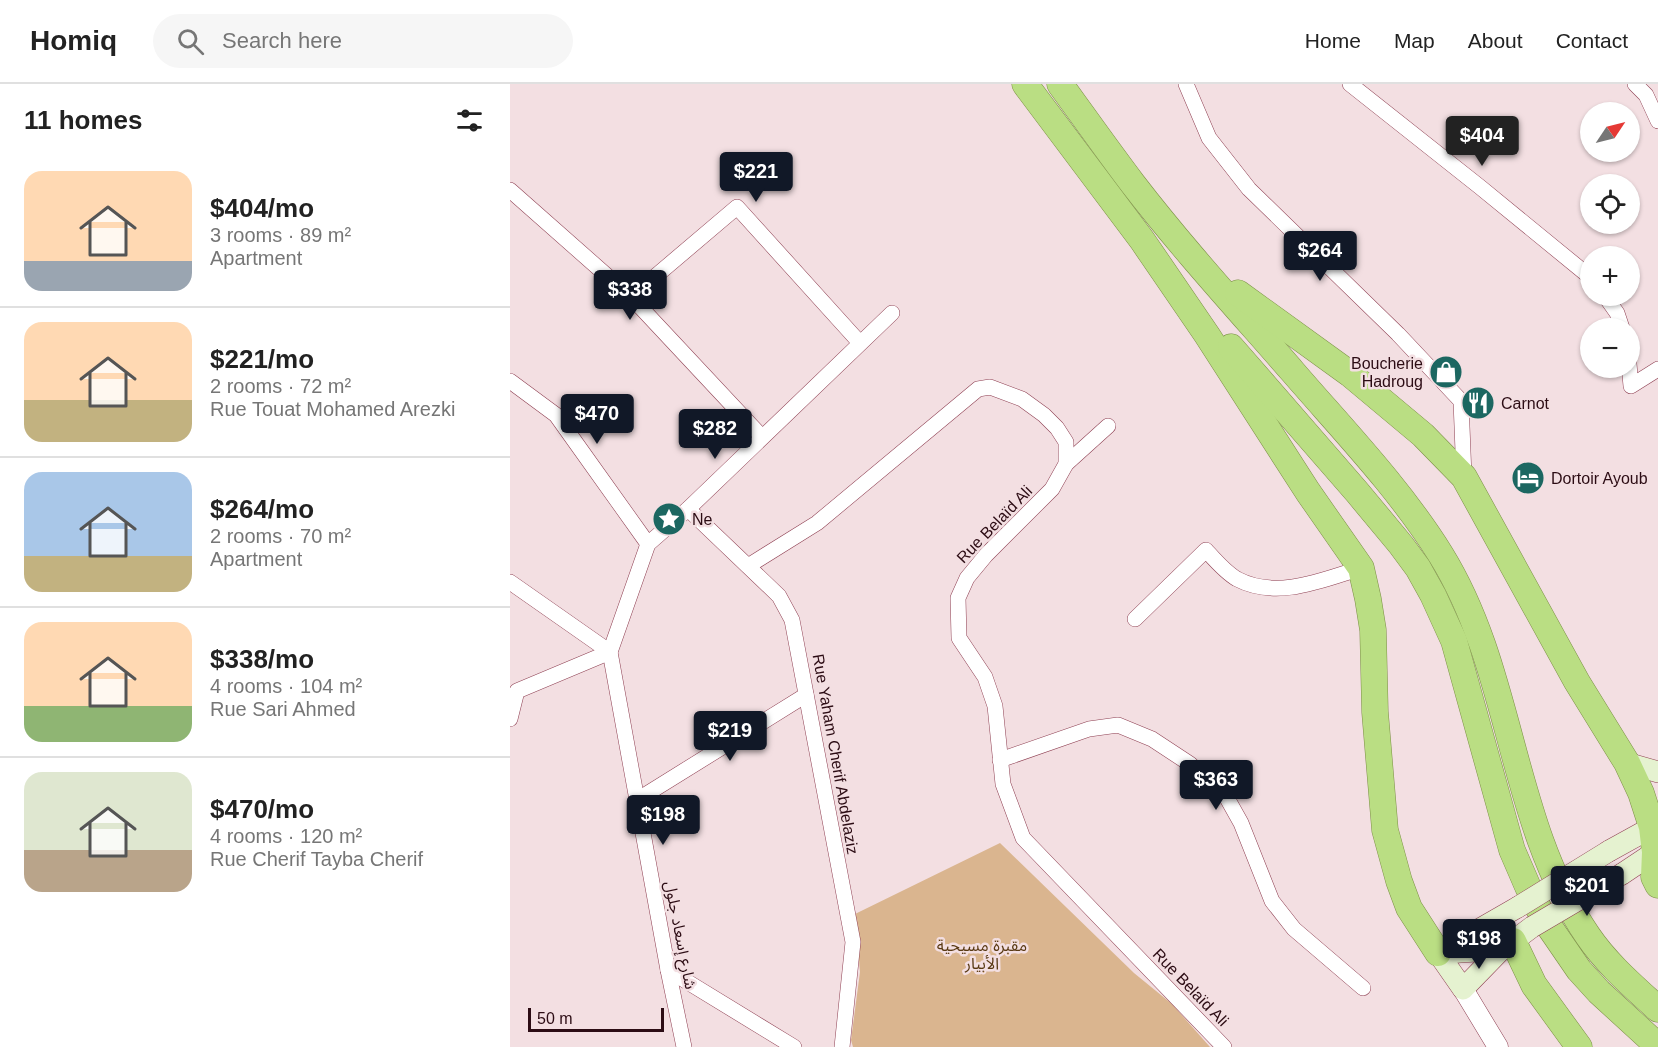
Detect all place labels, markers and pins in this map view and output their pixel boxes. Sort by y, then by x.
pin: $404 [1446,116,1518,167]
pin: $221 [720,152,792,203]
pin: $264 [1284,231,1356,282]
pin: $338 [594,270,666,321]
shop icon: Boucherie Hadroug [1428,354,1464,390]
place label: Boucherie Hadroug [1351,355,1423,390]
restaurant icon: Carnot [1460,385,1496,421]
pin: $470 [561,394,633,445]
place label: Carnot [1501,395,1550,412]
pin: $282 [679,409,751,460]
hotel icon: Dortoir Ayoub [1510,460,1546,496]
place label: Dortoir Ayoub [1551,470,1648,487]
place icon: Ne [651,501,687,537]
place label: Ne [692,511,713,528]
pin: $219 [694,711,766,762]
pin: $363 [1180,760,1252,811]
pin: $198 [627,795,699,846]
pin: $201 [1551,866,1623,917]
pin: $198 [1443,919,1515,970]

